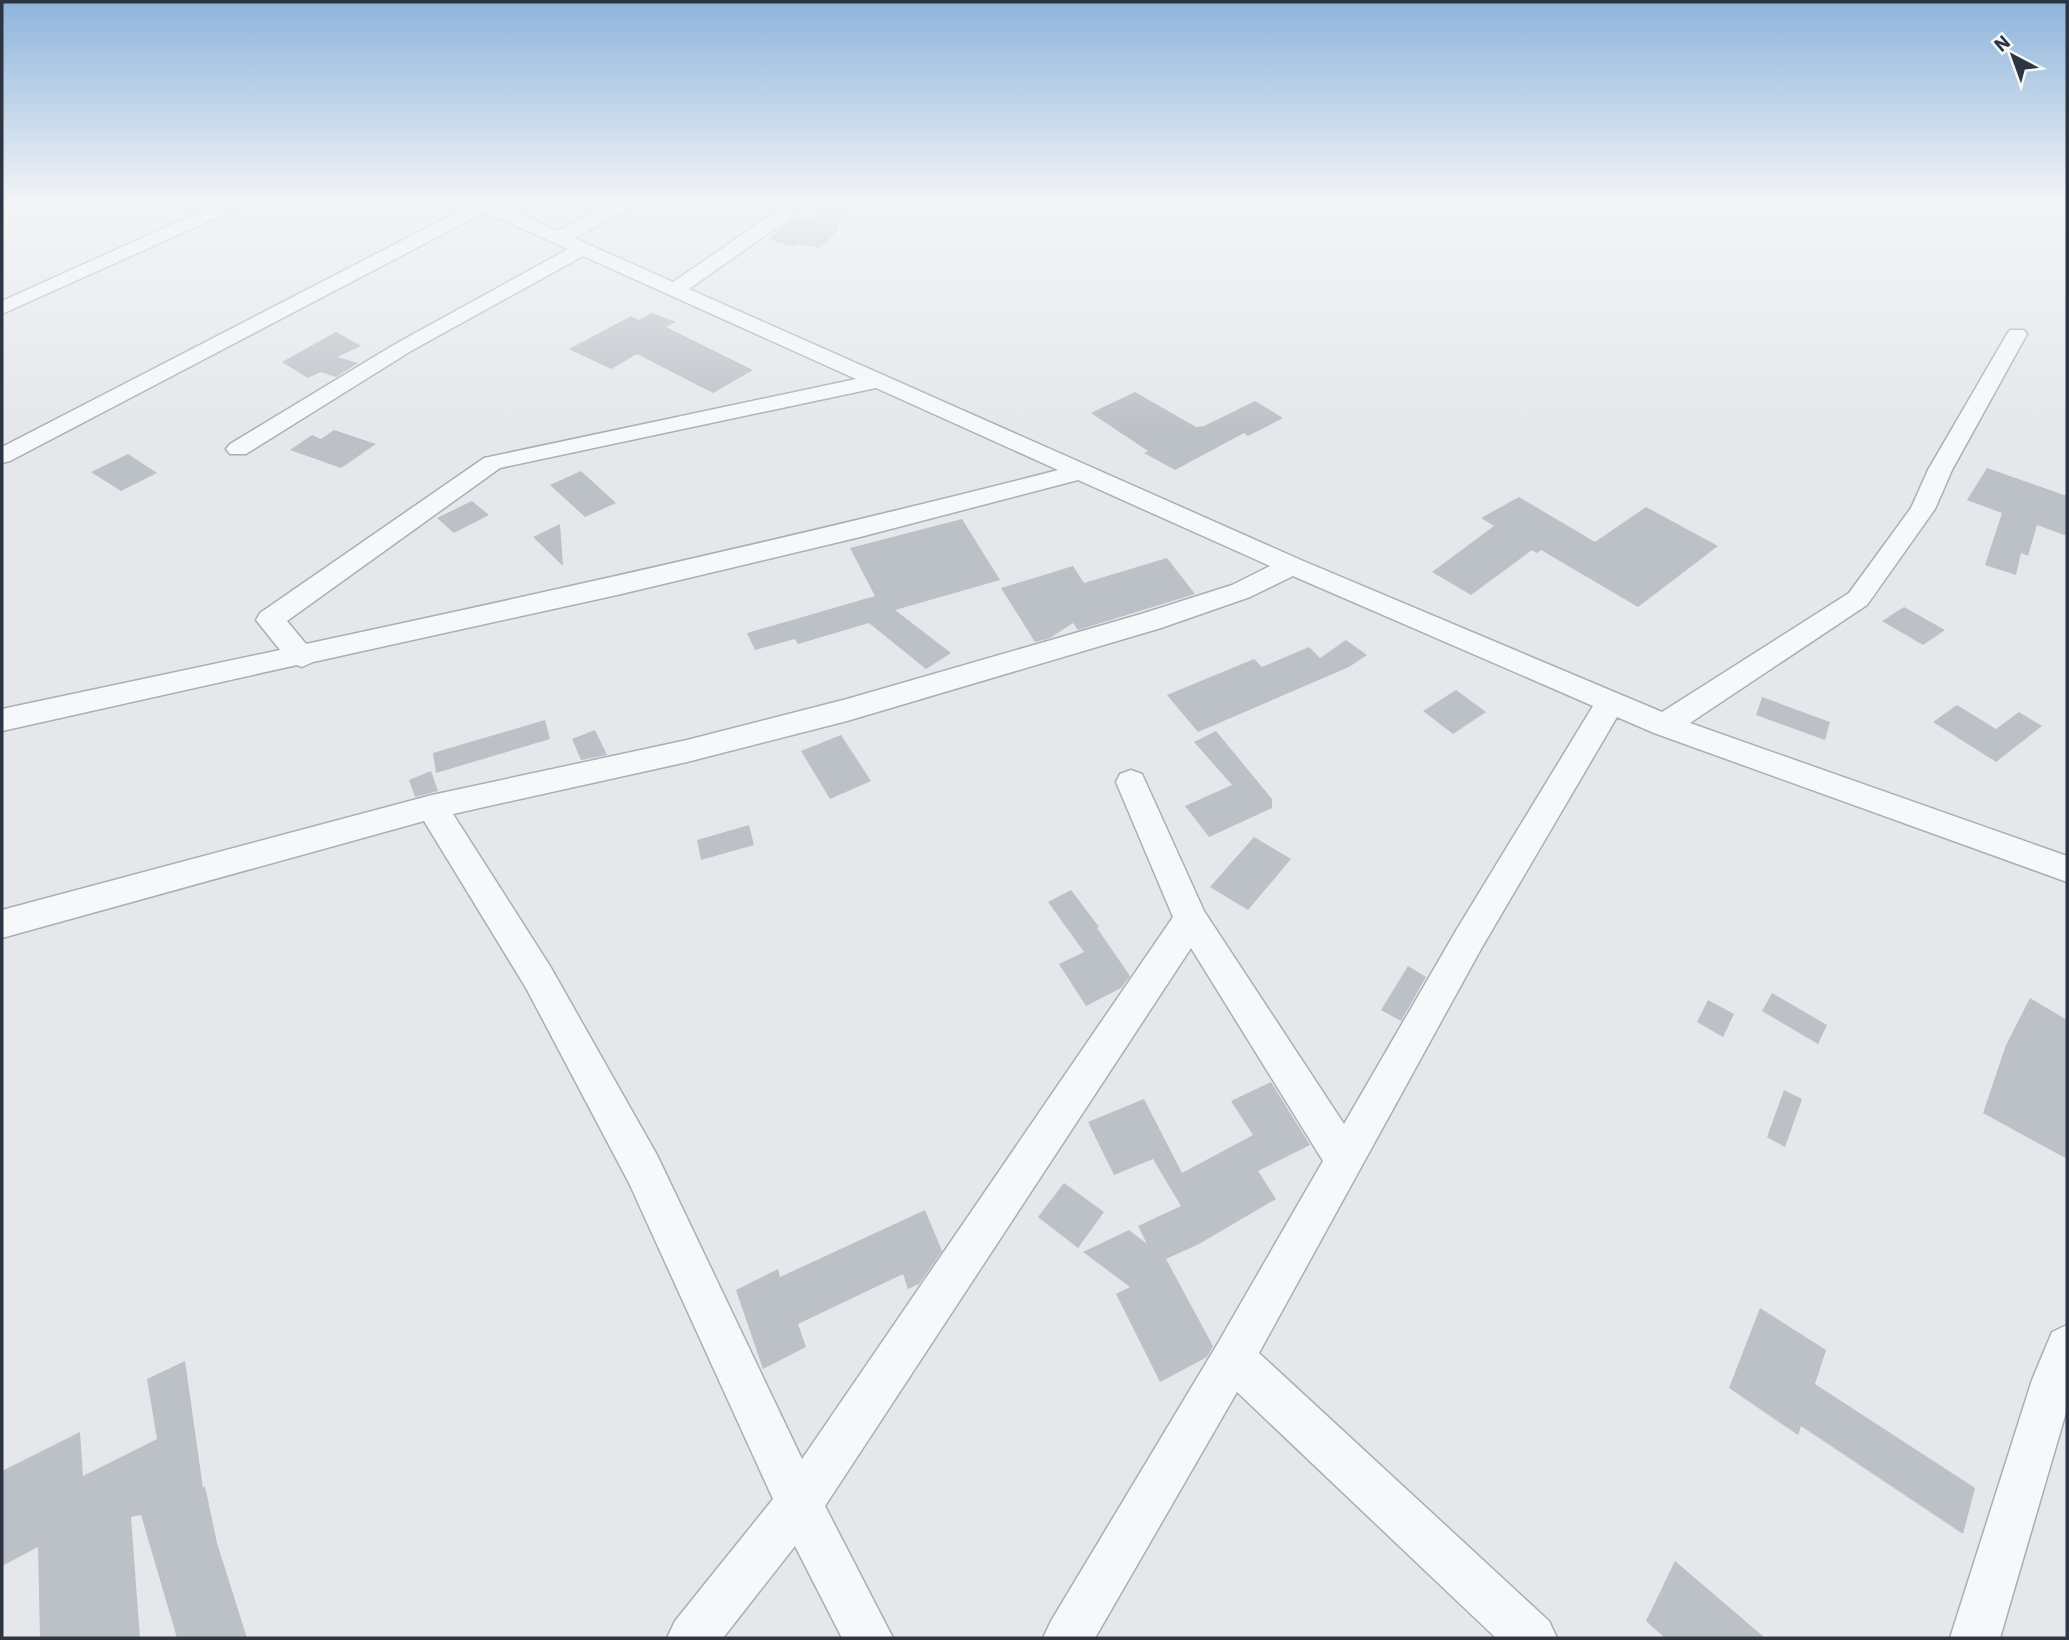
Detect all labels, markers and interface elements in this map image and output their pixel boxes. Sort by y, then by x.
north arrow [1978,21,2048,91]
text: N [1989,30,2015,57]

